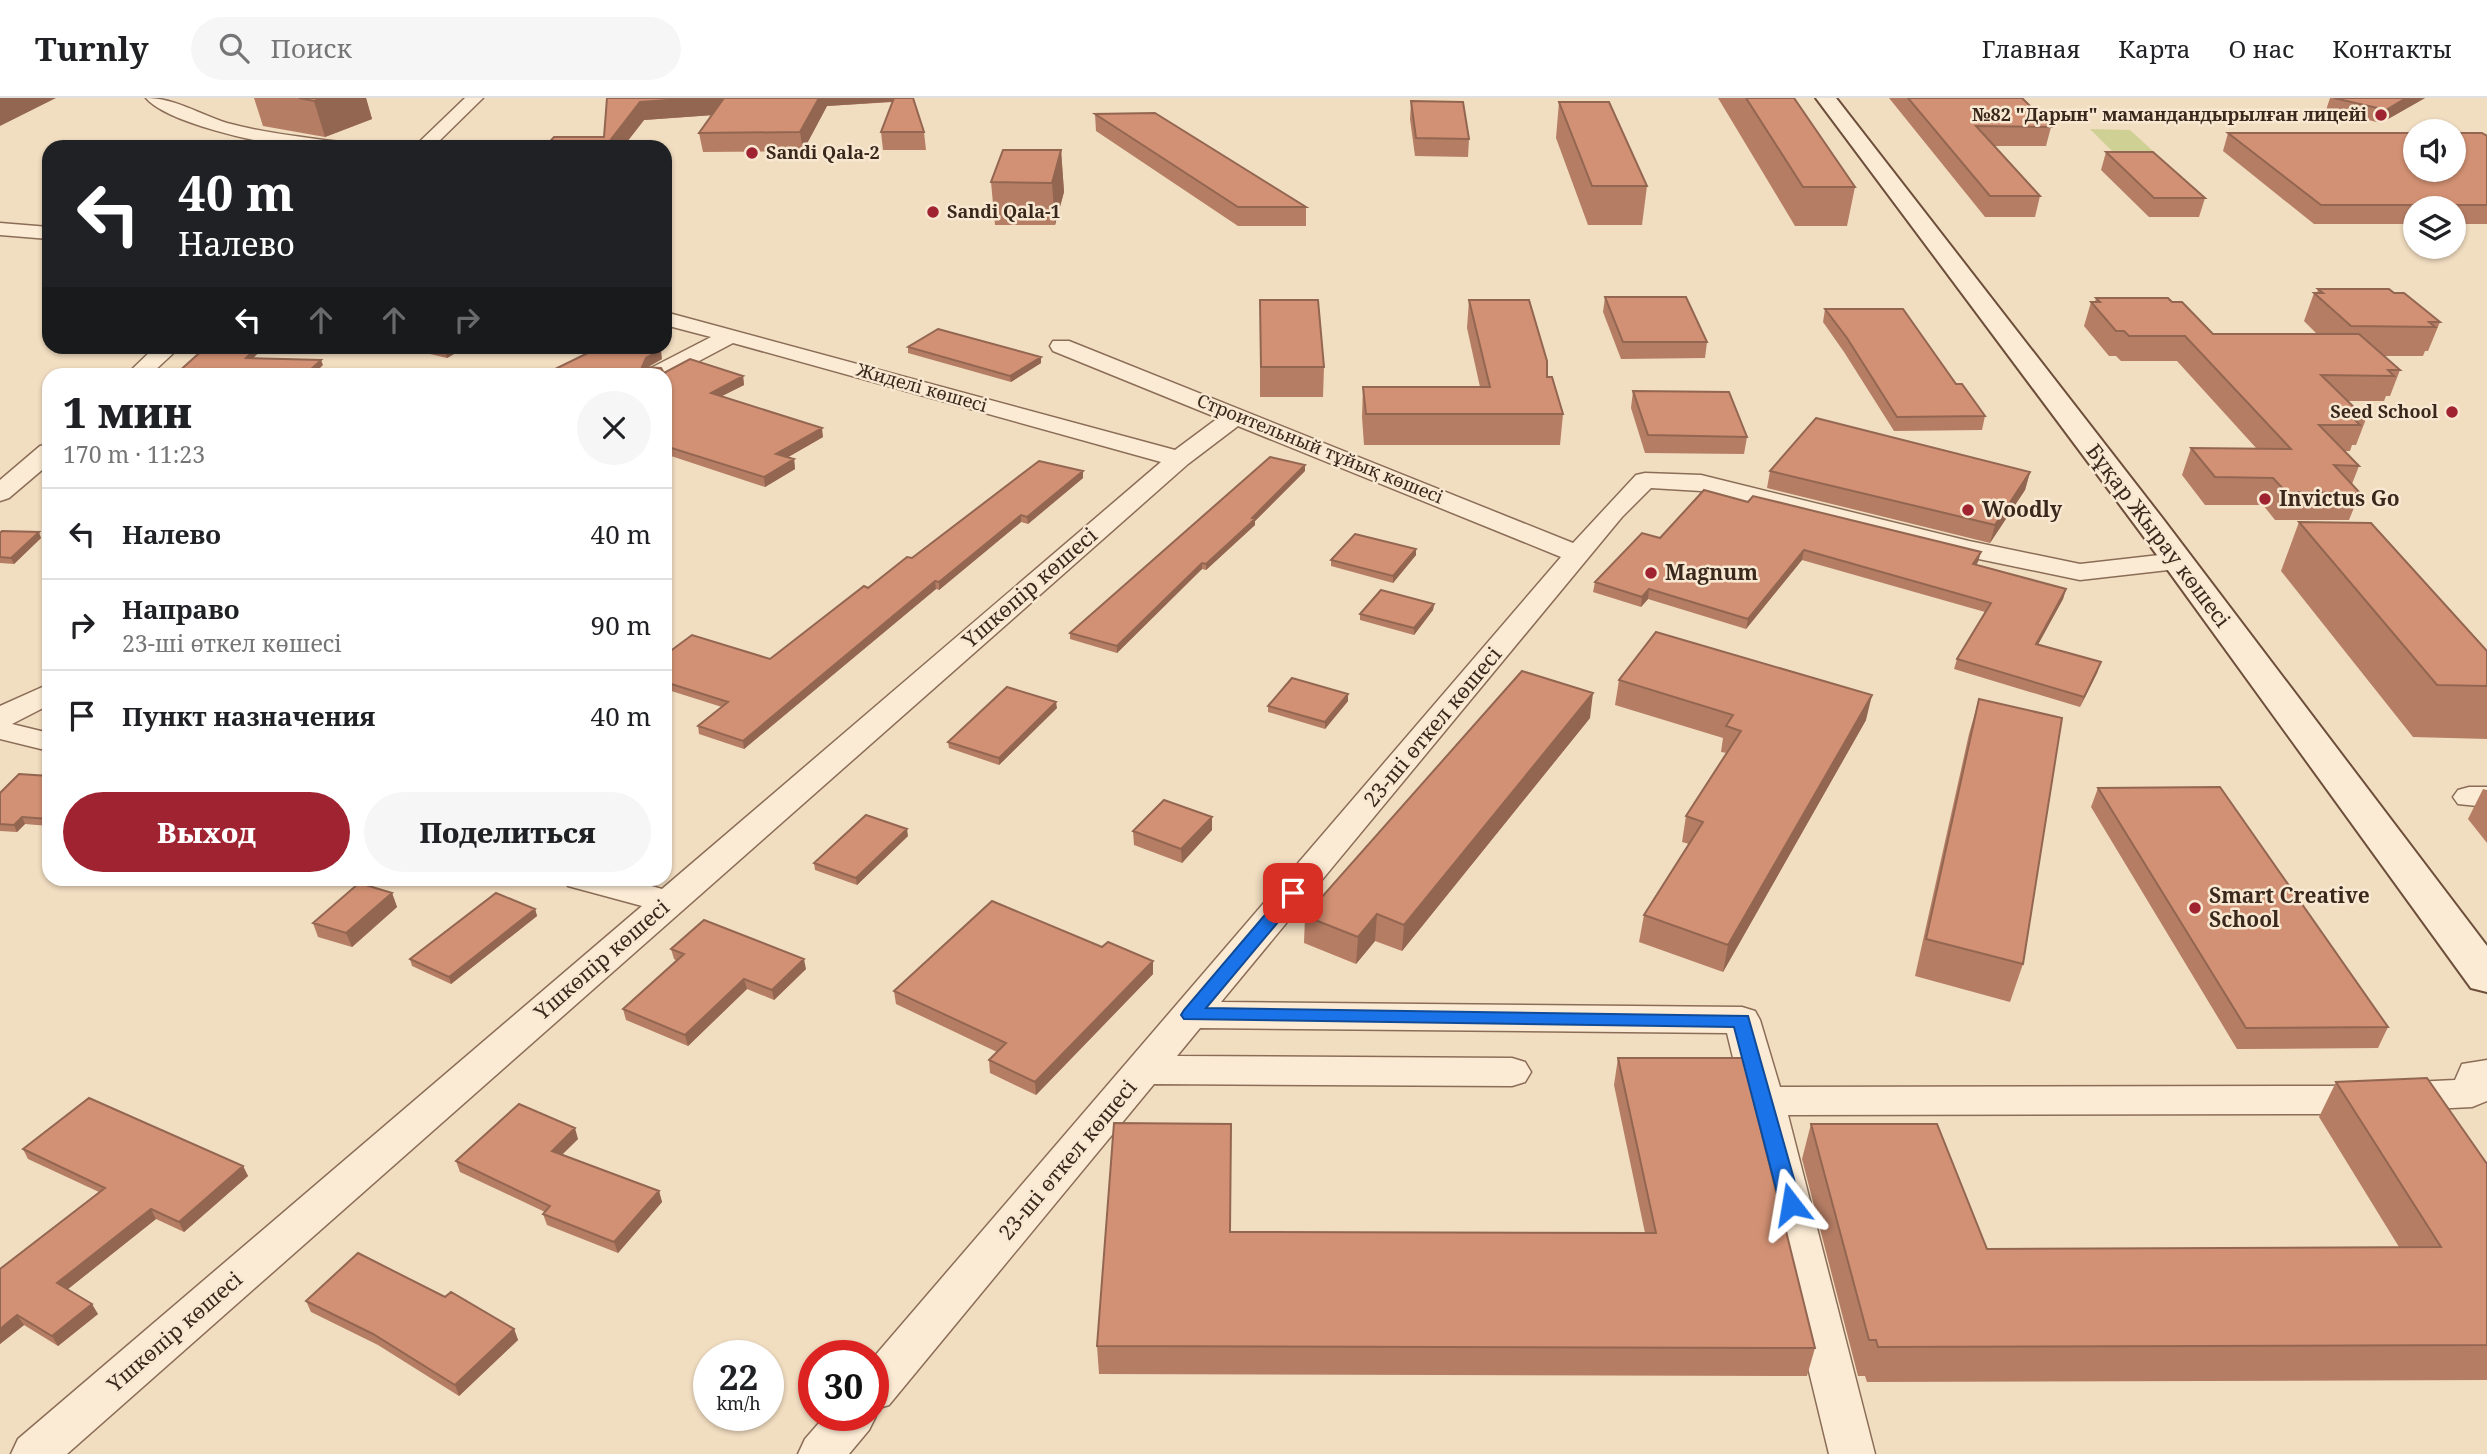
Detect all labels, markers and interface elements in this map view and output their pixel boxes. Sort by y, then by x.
search box [191,17,681,80]
text: Turnly [35,26,149,71]
icon: search [215,29,253,67]
text: Поиск [271,30,352,66]
text: Главная [1982,32,2080,65]
text: Карта [2118,32,2191,65]
text: О нас [2229,32,2294,65]
text: Контакты [2332,32,2452,65]
place label: №82 "Дарын" мамандандырылған лицейі [1972,102,2368,126]
marker: №82 "Дарын" мамандандырылған лицейі [2373,107,2389,123]
map controls [2403,119,2466,259]
button: sound [2403,119,2466,182]
place label: Sandi Qala-2 [766,140,880,164]
marker: Sandi Qala-2 [744,145,760,161]
text: 40 m [178,159,294,225]
icon: left [63,168,154,259]
button: layers [2403,196,2466,259]
place label: Sandi Qala-1 [947,199,1061,223]
marker: Sandi Qala-1 [925,204,941,220]
text: Налево [178,222,295,265]
icon: left [229,301,267,339]
icon: ahead [302,301,340,339]
icon: ahead [375,301,413,339]
icon: right [448,301,486,339]
street label: Жиделі көшесі [853,357,991,417]
text: 1 мин [63,383,192,440]
street label: Строительный тұйық көшесі [1194,388,1447,509]
button: close [577,391,651,465]
place label: Seed School [2330,399,2439,423]
marker: Seed School [2444,404,2460,420]
text: 170 m · 11:23 [63,438,205,470]
street label: Бұқар Жырау көшесі [2080,438,2237,633]
place label: Invictus Go [2279,484,2400,512]
marker: Invictus Go [2257,491,2273,507]
place label: Woodly [1982,495,2063,523]
marker: Woodly [1960,502,1976,518]
icon: left [63,515,101,553]
text: Налево [122,516,221,552]
text: 40 m [591,516,651,552]
street label: Үшкөпір көшесі [955,521,1103,654]
place label: Magnum [1665,558,1758,586]
marker: Magnum [1643,565,1659,581]
text: Направо [122,591,240,627]
icon: right [63,606,101,644]
text: 90 m [591,607,651,643]
text: 23-ші өткел көшесі [122,627,342,659]
street label: 23-ші өткел көшесі [1357,640,1508,812]
icon: arrive [63,697,101,735]
text: Пункт назначения [122,698,375,734]
text: 40 m [591,698,651,734]
button: Выход [63,792,350,872]
button: Поделиться [364,792,651,872]
pin [1263,863,1323,923]
icon: arrive [1274,874,1312,912]
place label: Smart Creative School [2209,881,2370,933]
street label: Үшкөпір көшесі [527,893,675,1026]
marker: Smart Creative School [2187,900,2203,916]
street label: 23-ші өткел көшесі [992,1073,1143,1245]
position arrow [1754,1167,1828,1241]
street label: Үшкөпір көшесі [100,1265,248,1398]
speed limit sign: 30 [798,1340,889,1431]
text: 22 [719,1353,758,1400]
text: km/h [716,1391,761,1415]

